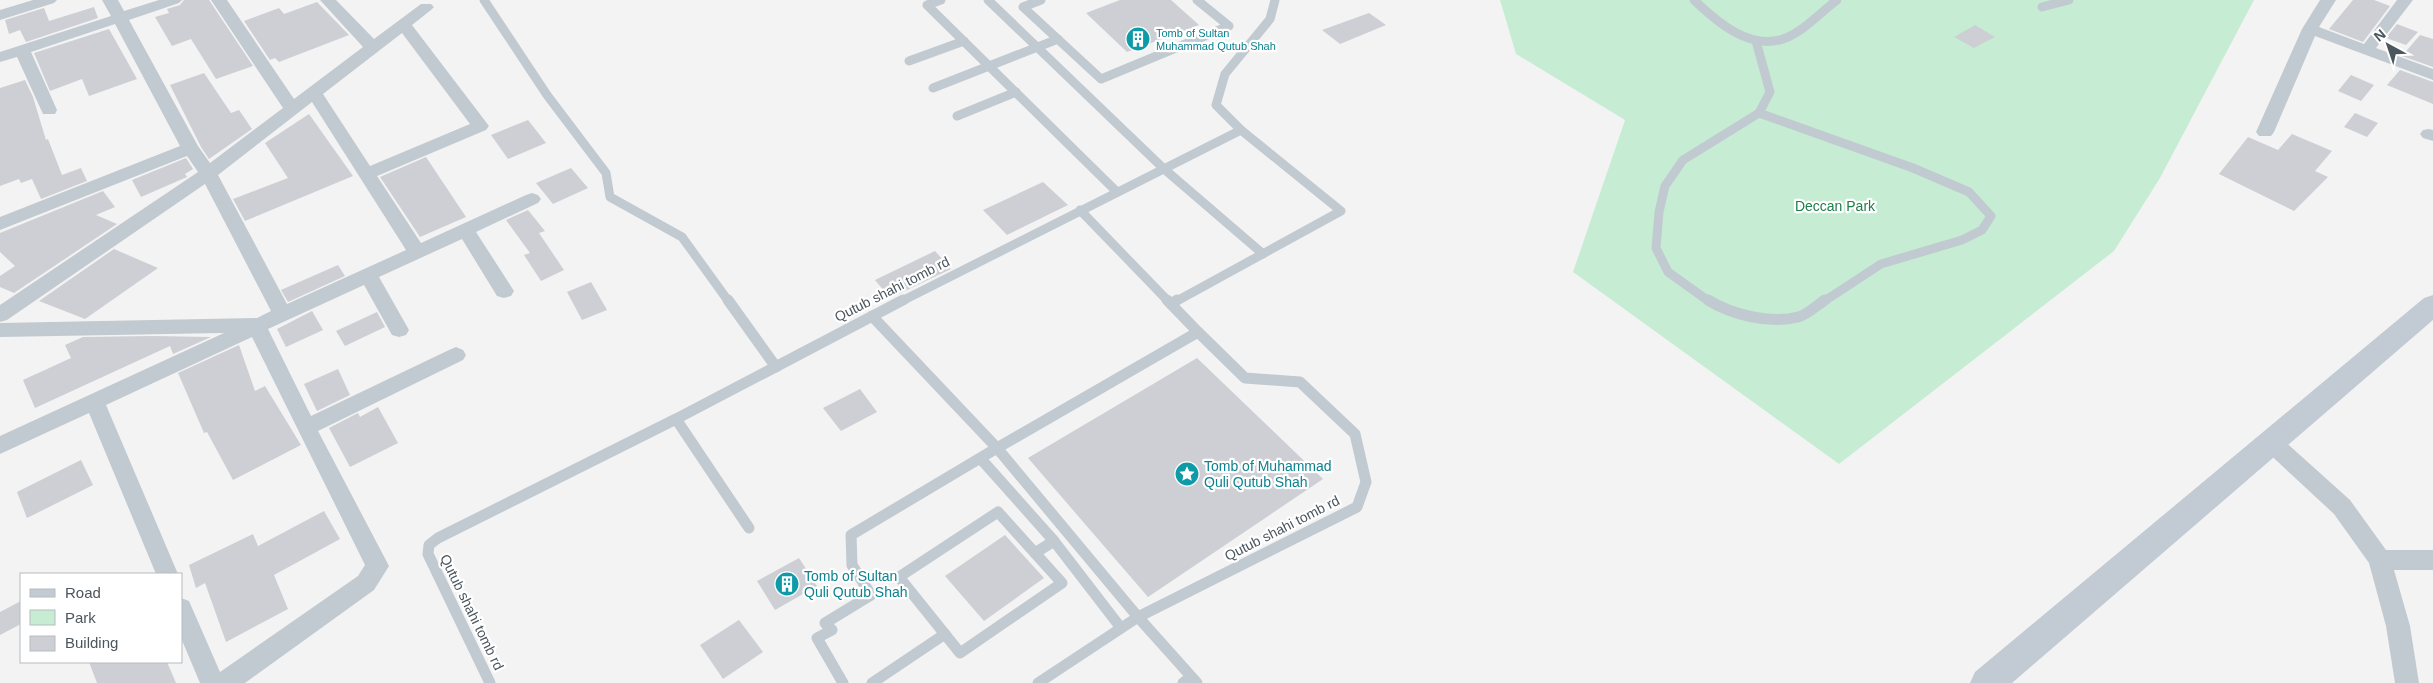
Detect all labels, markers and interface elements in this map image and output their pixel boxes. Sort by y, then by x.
north arrow [2363,20,2413,70]
building icon: Tomb of Sultan Muhammad Qutub Shah [1125,26,1151,52]
text: N [2371,26,2389,44]
place label: Tomb of Sultan Muhammad Qutub Shah [1156,27,1276,52]
park label: Deccan Park [1795,198,1876,214]
street label: Qutub shahi tomb rd [832,253,952,325]
place label: Tomb of Muhammad Quli Qutub Shah [1204,458,1332,490]
place icon: Tomb of Muhammad Quli Qutub Shah [1174,461,1200,487]
street label: Qutub shahi tomb rd [1222,492,1342,564]
street label: Qutub shahi tomb rd [437,551,507,673]
place label: Tomb of Sultan Quli Qutub Shah [804,568,908,600]
building icon: Tomb of Sultan Quli Qutub Shah [774,571,800,597]
legend [20,573,182,663]
text: Road [65,584,101,601]
text: Park [65,609,96,626]
text: Building [65,634,118,651]

